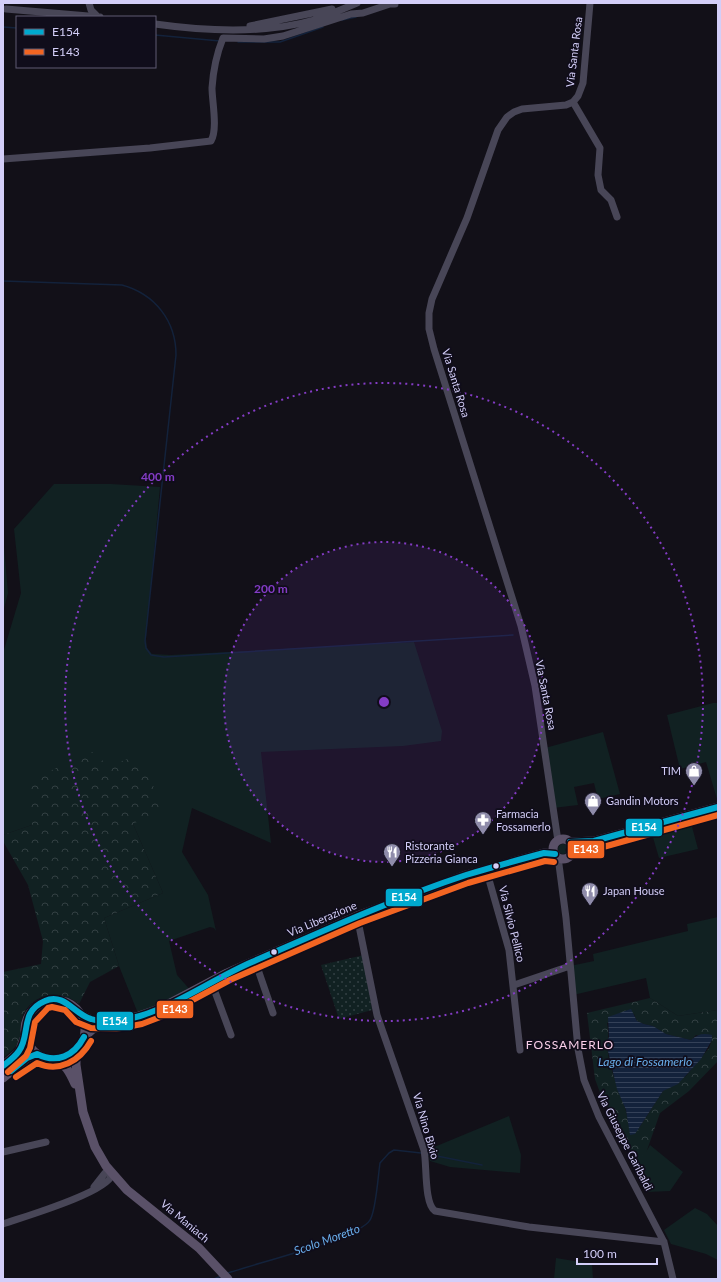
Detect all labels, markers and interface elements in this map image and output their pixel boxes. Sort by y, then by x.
legend [16,16,156,68]
street label: Via Santa Rosa [563,16,584,88]
text: E154 [52,24,80,39]
text: E143 [52,44,80,59]
street label: Via Santa Rosa [440,347,473,419]
text: 400 m [141,469,175,484]
text: 200 m [254,581,288,596]
street label: Via Santa Rosa [533,659,560,731]
centre of rings [377,695,391,709]
shop icon: TIM [684,761,704,786]
place label: TIM [661,764,681,777]
shop icon: Gandin Motors [583,791,603,816]
place label: Gandin Motors [606,794,679,807]
place label: Farmacia Fossamerlo [496,807,551,833]
pharmacy icon: Farmacia Fossamerlo [473,810,493,835]
line badge: E154 [625,818,663,837]
text: E154 [631,820,657,833]
place label: Ristorante Pizzeria Gianca [405,839,478,865]
line badge: E143 [567,840,605,859]
restaurant icon: Ristorante Pizzeria Gianca [382,842,402,867]
text: E143 [573,842,599,855]
unlabelled marker [491,861,501,871]
restaurant icon: Japan House [580,881,600,906]
street label: Via Silvio Pellico [497,884,528,963]
place label: Japan House [603,884,665,897]
line badge: E154 [385,888,423,907]
text: E154 [391,890,417,903]
street label: Via Liberazione [285,898,358,939]
unlabelled marker [269,947,279,957]
line badge: E143 [156,1000,194,1019]
text: E143 [162,1002,188,1015]
line badge: E154 [96,1011,134,1031]
text: E154 [102,1014,128,1027]
district label: FOSSAMERLO [526,1037,614,1052]
water label: Lago di Fossamerlo [598,1054,692,1069]
street label: Via Giuseppe Garibaldi [595,1089,656,1193]
street label: Via Nino Bixio [411,1091,442,1161]
street label: Via Maniach [158,1197,212,1245]
water label: Scolo Moretto [292,1221,362,1258]
scale bar [577,1240,657,1266]
text: 100 m [583,1246,617,1261]

